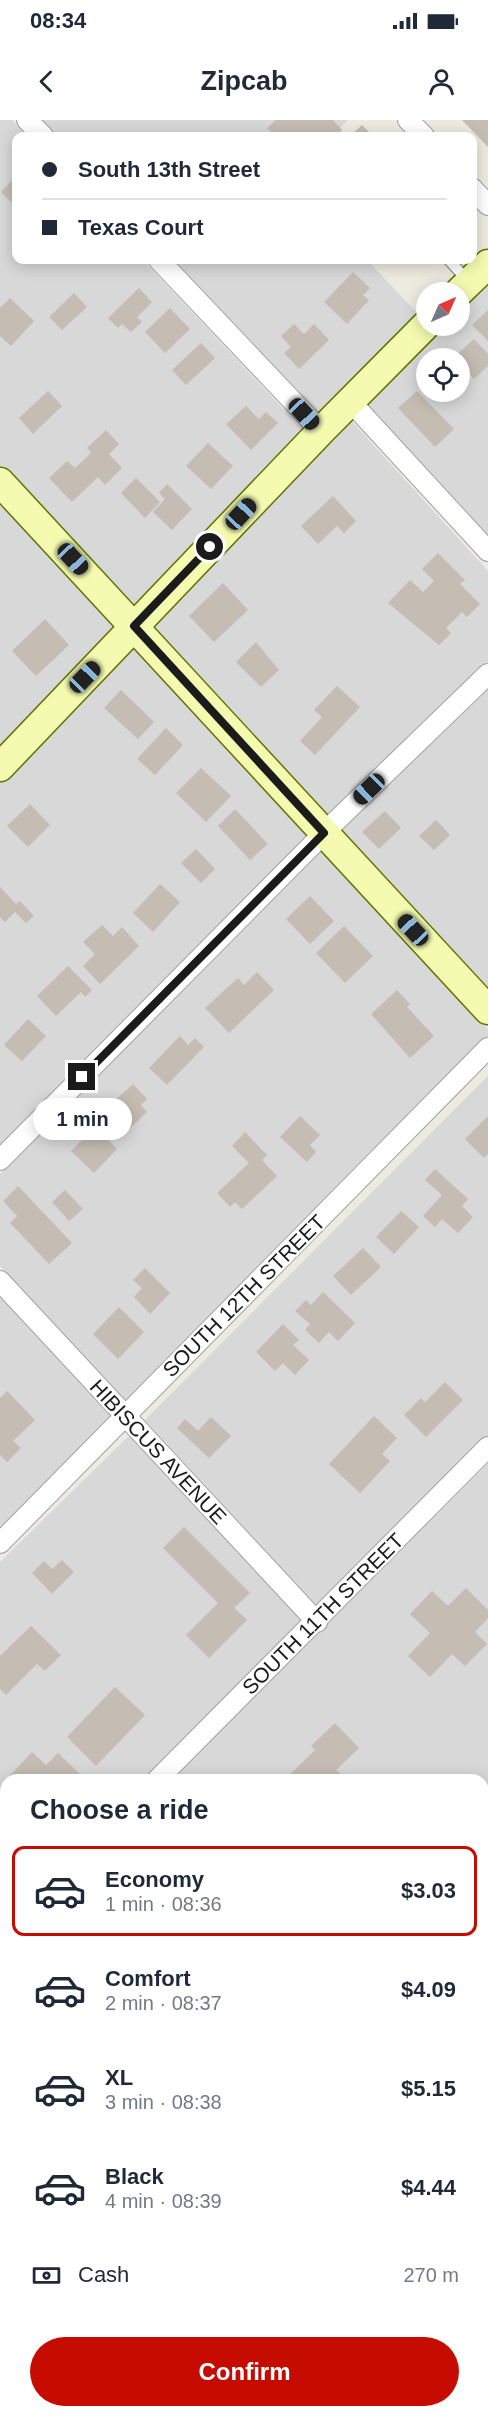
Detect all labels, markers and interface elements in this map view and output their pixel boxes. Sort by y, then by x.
text: 08:34 [30,8,86,33]
icon: back [30,65,63,98]
icon: person [425,65,458,98]
text: Zipcab [200,66,288,96]
text: South 13th Street [78,157,260,182]
text: Texas Court [78,215,204,240]
north arrow [416,282,470,336]
map controls [416,282,470,402]
button: locate [416,348,470,402]
car [285,395,323,433]
car [222,495,260,533]
route start [196,533,223,560]
car [54,540,92,578]
car [66,658,104,696]
car [350,770,388,808]
car [394,911,432,949]
route end [68,1063,95,1090]
callout: 1 min [32,1098,132,1140]
text: 1 min [56,1108,109,1130]
street label: SOUTH 12TH STREET [158,1210,329,1381]
street label: HIBISCUS AVENUE [86,1375,231,1528]
street label: SOUTH 11TH STREET [238,1528,408,1699]
text: Choose a ride [30,1795,209,1825]
icon: car [33,1864,87,1918]
text: Economy [105,1867,204,1892]
text: $3.03 [401,1878,456,1903]
text: 1 min · 08:36 [105,1893,222,1915]
icon: car [33,1963,87,2017]
text: Comfort [105,1966,191,1991]
text: $4.09 [401,1977,456,2002]
text: 2 min · 08:37 [105,1992,222,2014]
icon: car [33,2062,87,2116]
text: XL [105,2065,133,2090]
text: $5.15 [401,2076,456,2101]
text: 3 min · 08:38 [105,2091,222,2113]
icon: car [33,2161,87,2215]
text: Black [105,2164,164,2189]
text: $4.44 [401,2175,456,2200]
text: 4 min · 08:39 [105,2190,222,2212]
icon: cash [30,2259,63,2292]
text: Cash [78,2262,129,2287]
text: 270 m [403,2264,459,2286]
button: Confirm [30,2337,459,2406]

